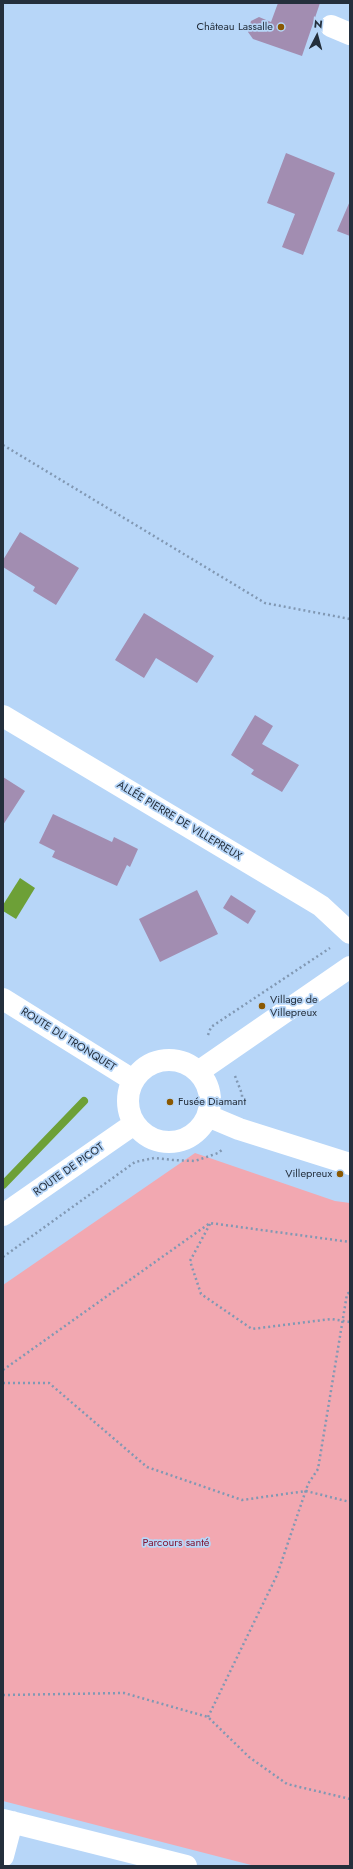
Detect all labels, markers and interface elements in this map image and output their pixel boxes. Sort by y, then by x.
north arrow [297,16,337,56]
text: N [313,16,323,32]
place label: Château Lassalle [197,20,273,34]
marker: Château Lassalle [276,22,286,32]
street label: ALLÉE PIERRE DE VILLEPREUX [114,779,244,863]
place label: Village de Villepreux [270,993,318,1019]
marker: Village de Villepreux [257,1001,267,1011]
street label: ROUTE DU TRONQUET [18,1005,118,1075]
place label: Fusée Diamant [178,1095,246,1109]
marker: Fusée Diamant [165,1097,175,1107]
street label: ROUTE DE PICOT [31,1141,107,1199]
place label: Villepreux [285,1167,332,1181]
marker: Villepreux [335,1169,345,1179]
park label: Parcours santé [143,1536,209,1550]

